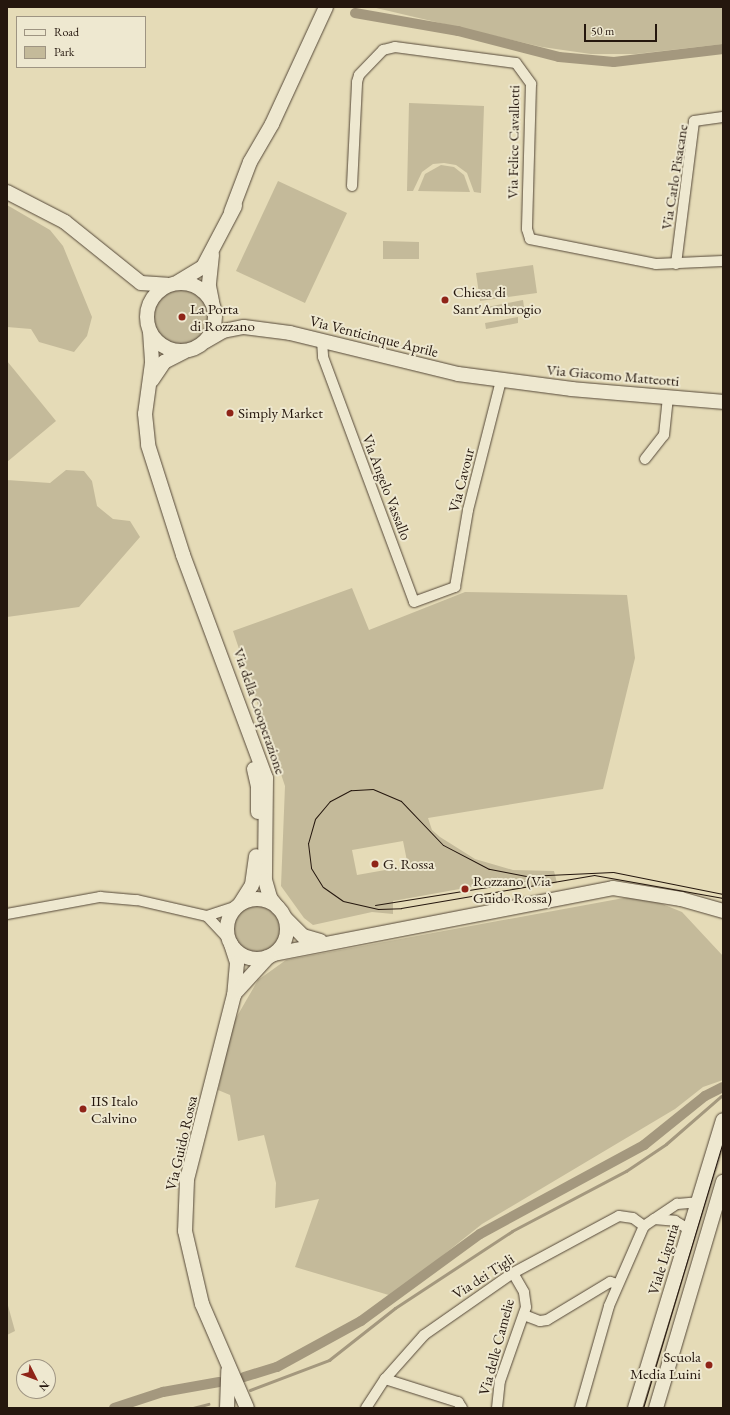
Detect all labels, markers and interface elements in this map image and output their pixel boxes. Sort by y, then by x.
legend [16,16,146,68]
scale bar [586,16,659,42]
text: 50 m [591,23,614,39]
text: Road [54,24,79,40]
text: Park [54,44,74,60]
street label: Via Felice Cavallotti [503,85,523,199]
street label: Via Carlo Pisacane [657,123,691,231]
place label: Chiesa di Sant'Ambrogio [453,282,541,317]
marker: Chiesa di Sant'Ambrogio [440,295,450,305]
place label: La Porta di Rozzano [190,299,255,334]
street label: Via Venticinque Aprile [308,311,440,361]
marker: La Porta di Rozzano [177,312,187,322]
street label: Via Giacomo Matteotti [546,360,680,390]
place label: Simply Market [238,404,323,422]
marker: Simply Market [225,408,235,418]
street label: Via Angelo Vassallo [359,431,415,543]
street label: Via Cavour [444,446,478,514]
street label: Via della Cooperazione [230,645,290,777]
place label: G. Rossa [383,855,434,873]
marker: G. Rossa [370,859,380,869]
place label: Rozzano (Via Guido Rossa) [473,871,552,906]
marker: Rozzano (Via Guido Rossa) [460,884,470,894]
place label: IIS Italo Calvino [91,1091,138,1126]
street label: Via Guido Rossa [161,1094,201,1192]
marker: IIS Italo Calvino [78,1104,88,1114]
street label: Viale Liguria [644,1221,682,1297]
street label: Via dei Tigli [449,1249,517,1303]
street label: Via delle Camelie [474,1297,518,1397]
place label: Scuola Media Luini [630,1347,701,1382]
north arrow [16,1359,56,1399]
marker: Scuola Media Luini [704,1360,714,1370]
text: N [36,1378,52,1394]

